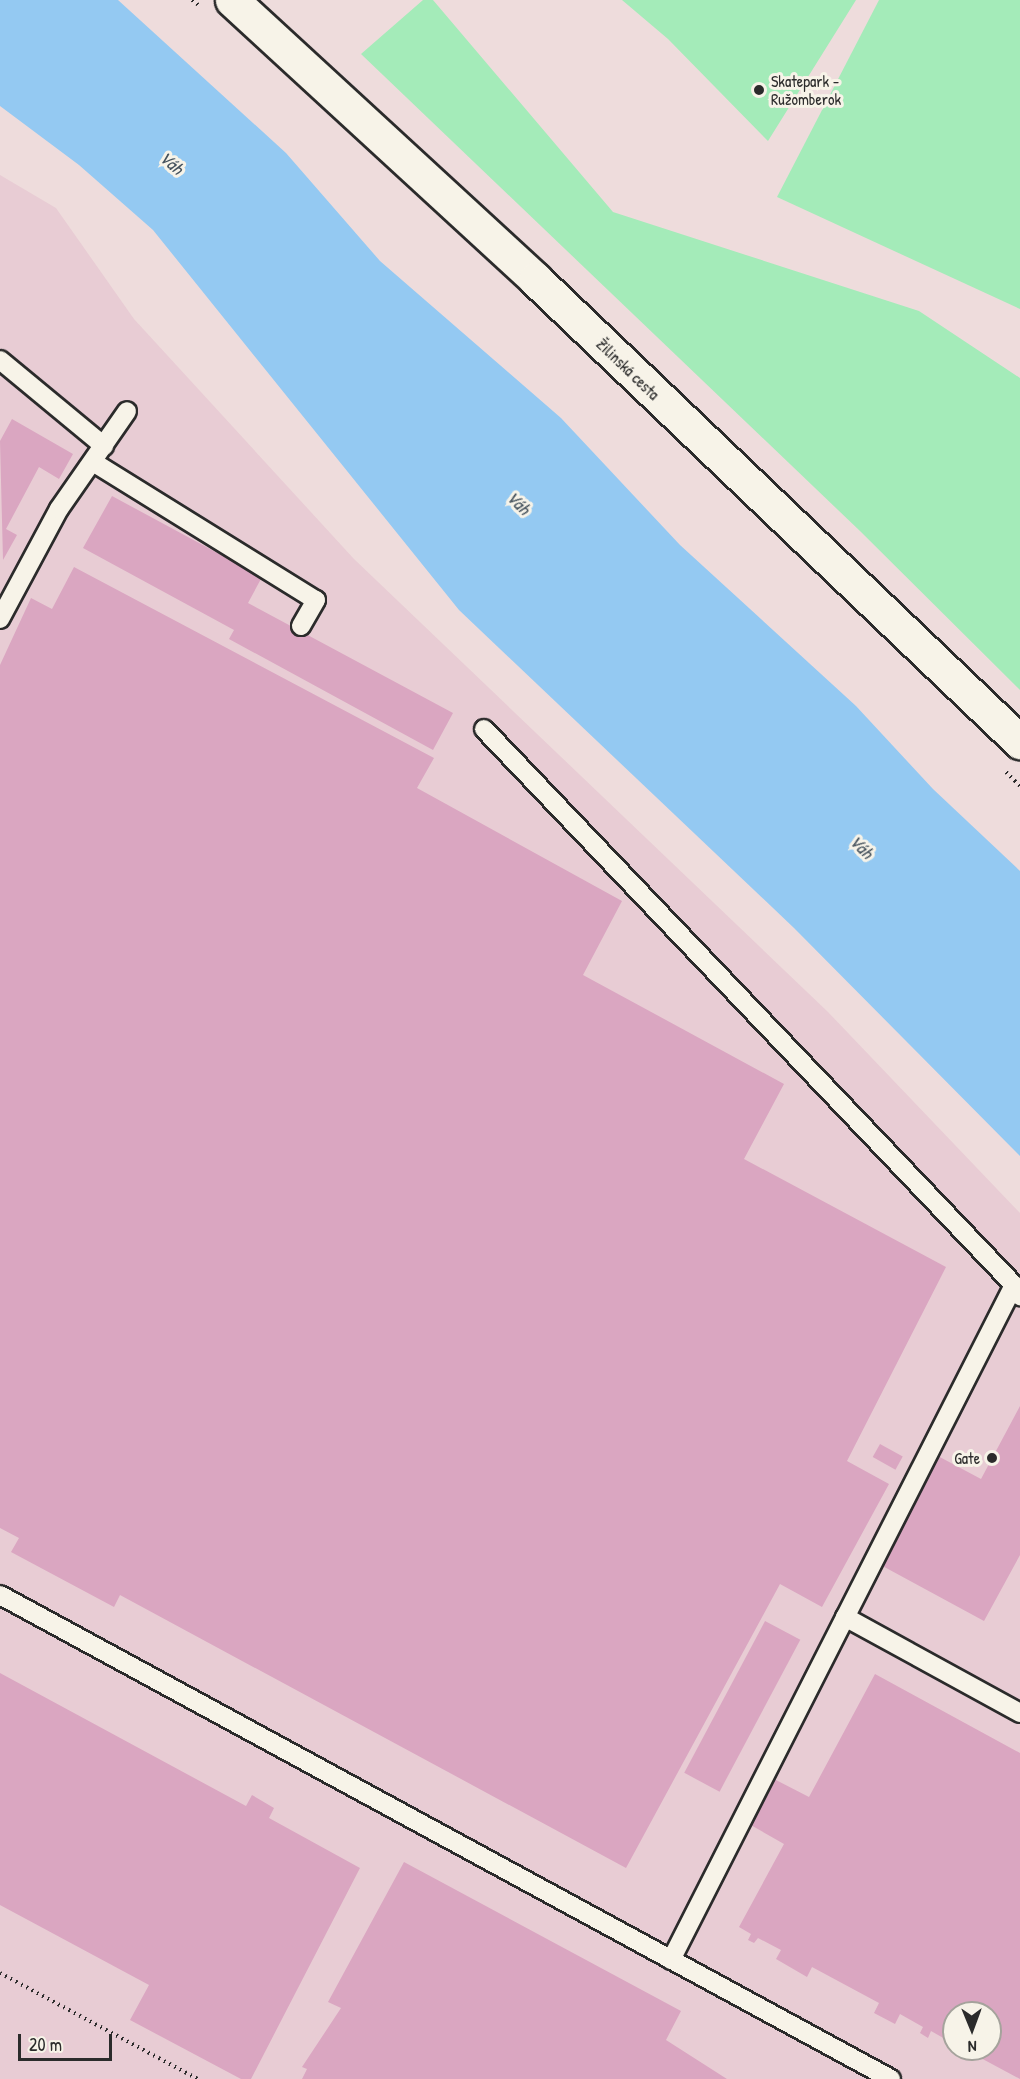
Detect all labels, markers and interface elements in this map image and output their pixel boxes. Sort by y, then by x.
place label: Skatepark - Ružomberok [771,71,841,109]
marker: Skatepark - Ružomberok [752,83,766,97]
water label: Váh [155,147,187,179]
street label: Žilinská cesta [593,334,663,404]
water label: Váh [502,487,534,519]
water label: Váh [845,831,877,863]
place label: Gate [954,1448,980,1468]
marker: Gate [985,1451,999,1465]
north arrow [942,2001,1002,2061]
scale bar [21,2022,116,2060]
text: 20 m [29,2032,62,2057]
text: N [968,2036,977,2058]

